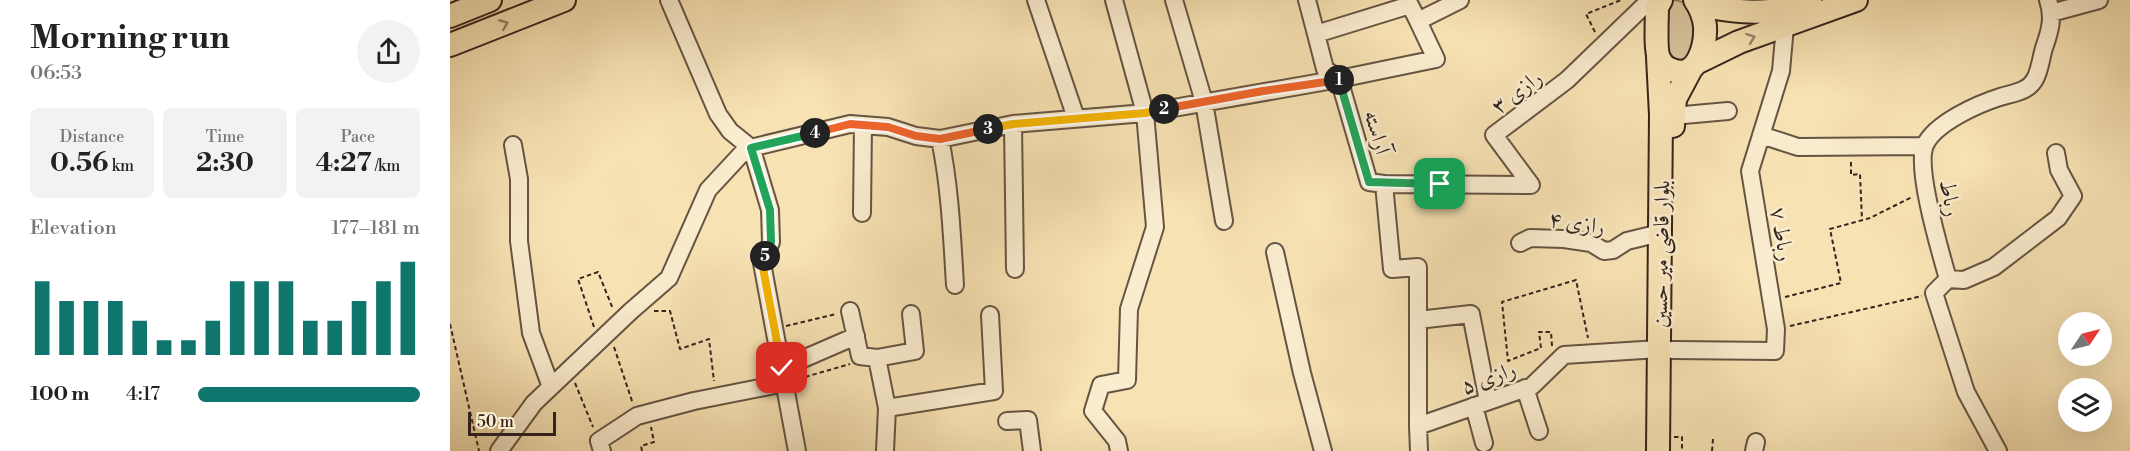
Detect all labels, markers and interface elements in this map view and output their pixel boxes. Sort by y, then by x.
text: Morning run [30,18,230,59]
one-way arrow [499,18,509,31]
button: share [357,20,420,83]
one-way arrow [1745,33,1756,45]
text: 06:53 [30,61,82,86]
street label: رازی ۳ [1486,64,1548,120]
pin: 1 [1324,65,1354,95]
text: 1 [1335,70,1343,90]
pin: 2 [1149,94,1179,124]
text: 2 [1159,99,1169,119]
street label: آراسته [1357,107,1397,160]
pin: 3 [973,114,1003,144]
pin: 4 [800,118,830,148]
text: 3 [983,119,993,139]
text: 4 [810,123,820,143]
text: Distance [60,127,124,147]
text: Time [206,127,244,147]
text: Pace [341,127,375,147]
text: 0.56 [50,147,108,179]
text: 2:30 [196,147,254,179]
text: 4:27 [316,147,372,179]
text: km [108,156,134,176]
text: /km [372,156,400,176]
pin [1414,158,1465,209]
icon: arrive [1423,167,1456,200]
street label: رباط [1933,178,1966,219]
street label: بلوار قاضی میر حسین [1647,180,1677,328]
street label: رباط ۷ [1764,205,1799,263]
street label: رازی ۴ [1547,206,1607,241]
text: Elevation [30,216,117,241]
text: 177–181 m [331,216,420,241]
pin: 5 [750,241,780,271]
text: 5 [760,246,770,266]
north arrow [2058,312,2112,366]
map controls [2058,312,2112,432]
pin [756,342,807,393]
icon: check [765,351,798,384]
street label: رازی ۵ [1457,356,1520,401]
button: layers [2058,378,2112,432]
text: 100 m [30,382,89,407]
text: 4:17 [126,382,160,407]
scale bar [468,409,556,436]
text: 50 m [477,412,514,432]

